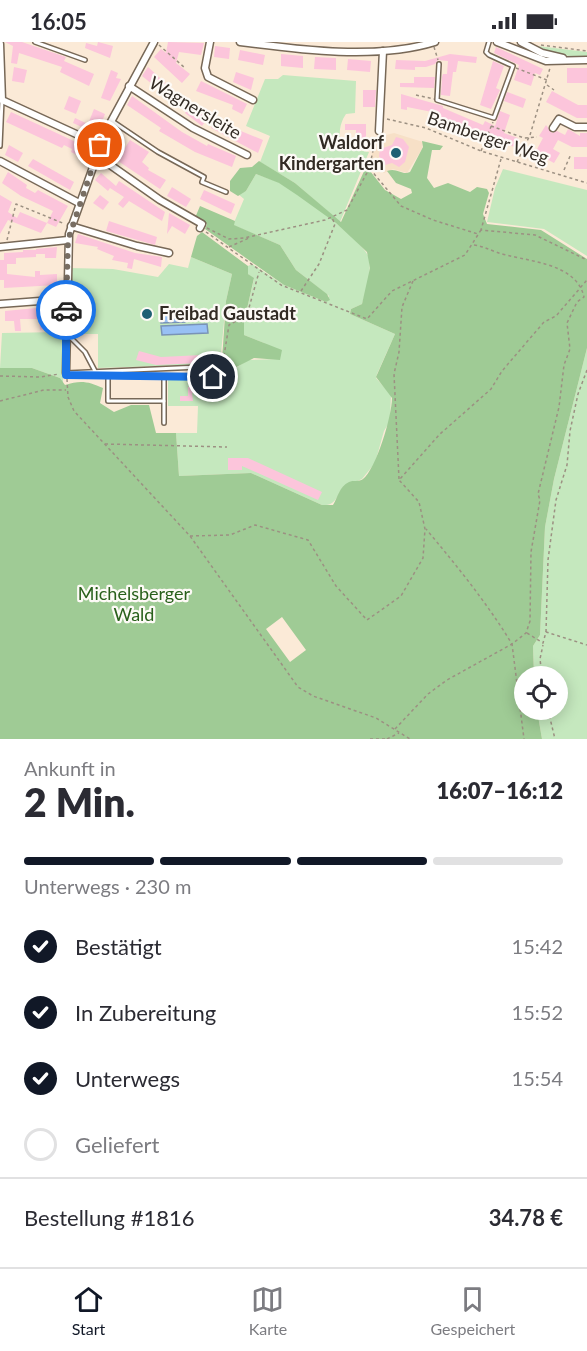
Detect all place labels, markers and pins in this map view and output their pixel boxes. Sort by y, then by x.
pin [74,119,125,170]
place label: Waldorf Kindergarten [279,131,385,174]
marker: Waldorf Kindergarten [389,146,403,160]
place label: Freibad Gaustadt [159,302,296,324]
marker: Freibad Gaustadt [140,307,154,321]
pin [187,351,238,402]

